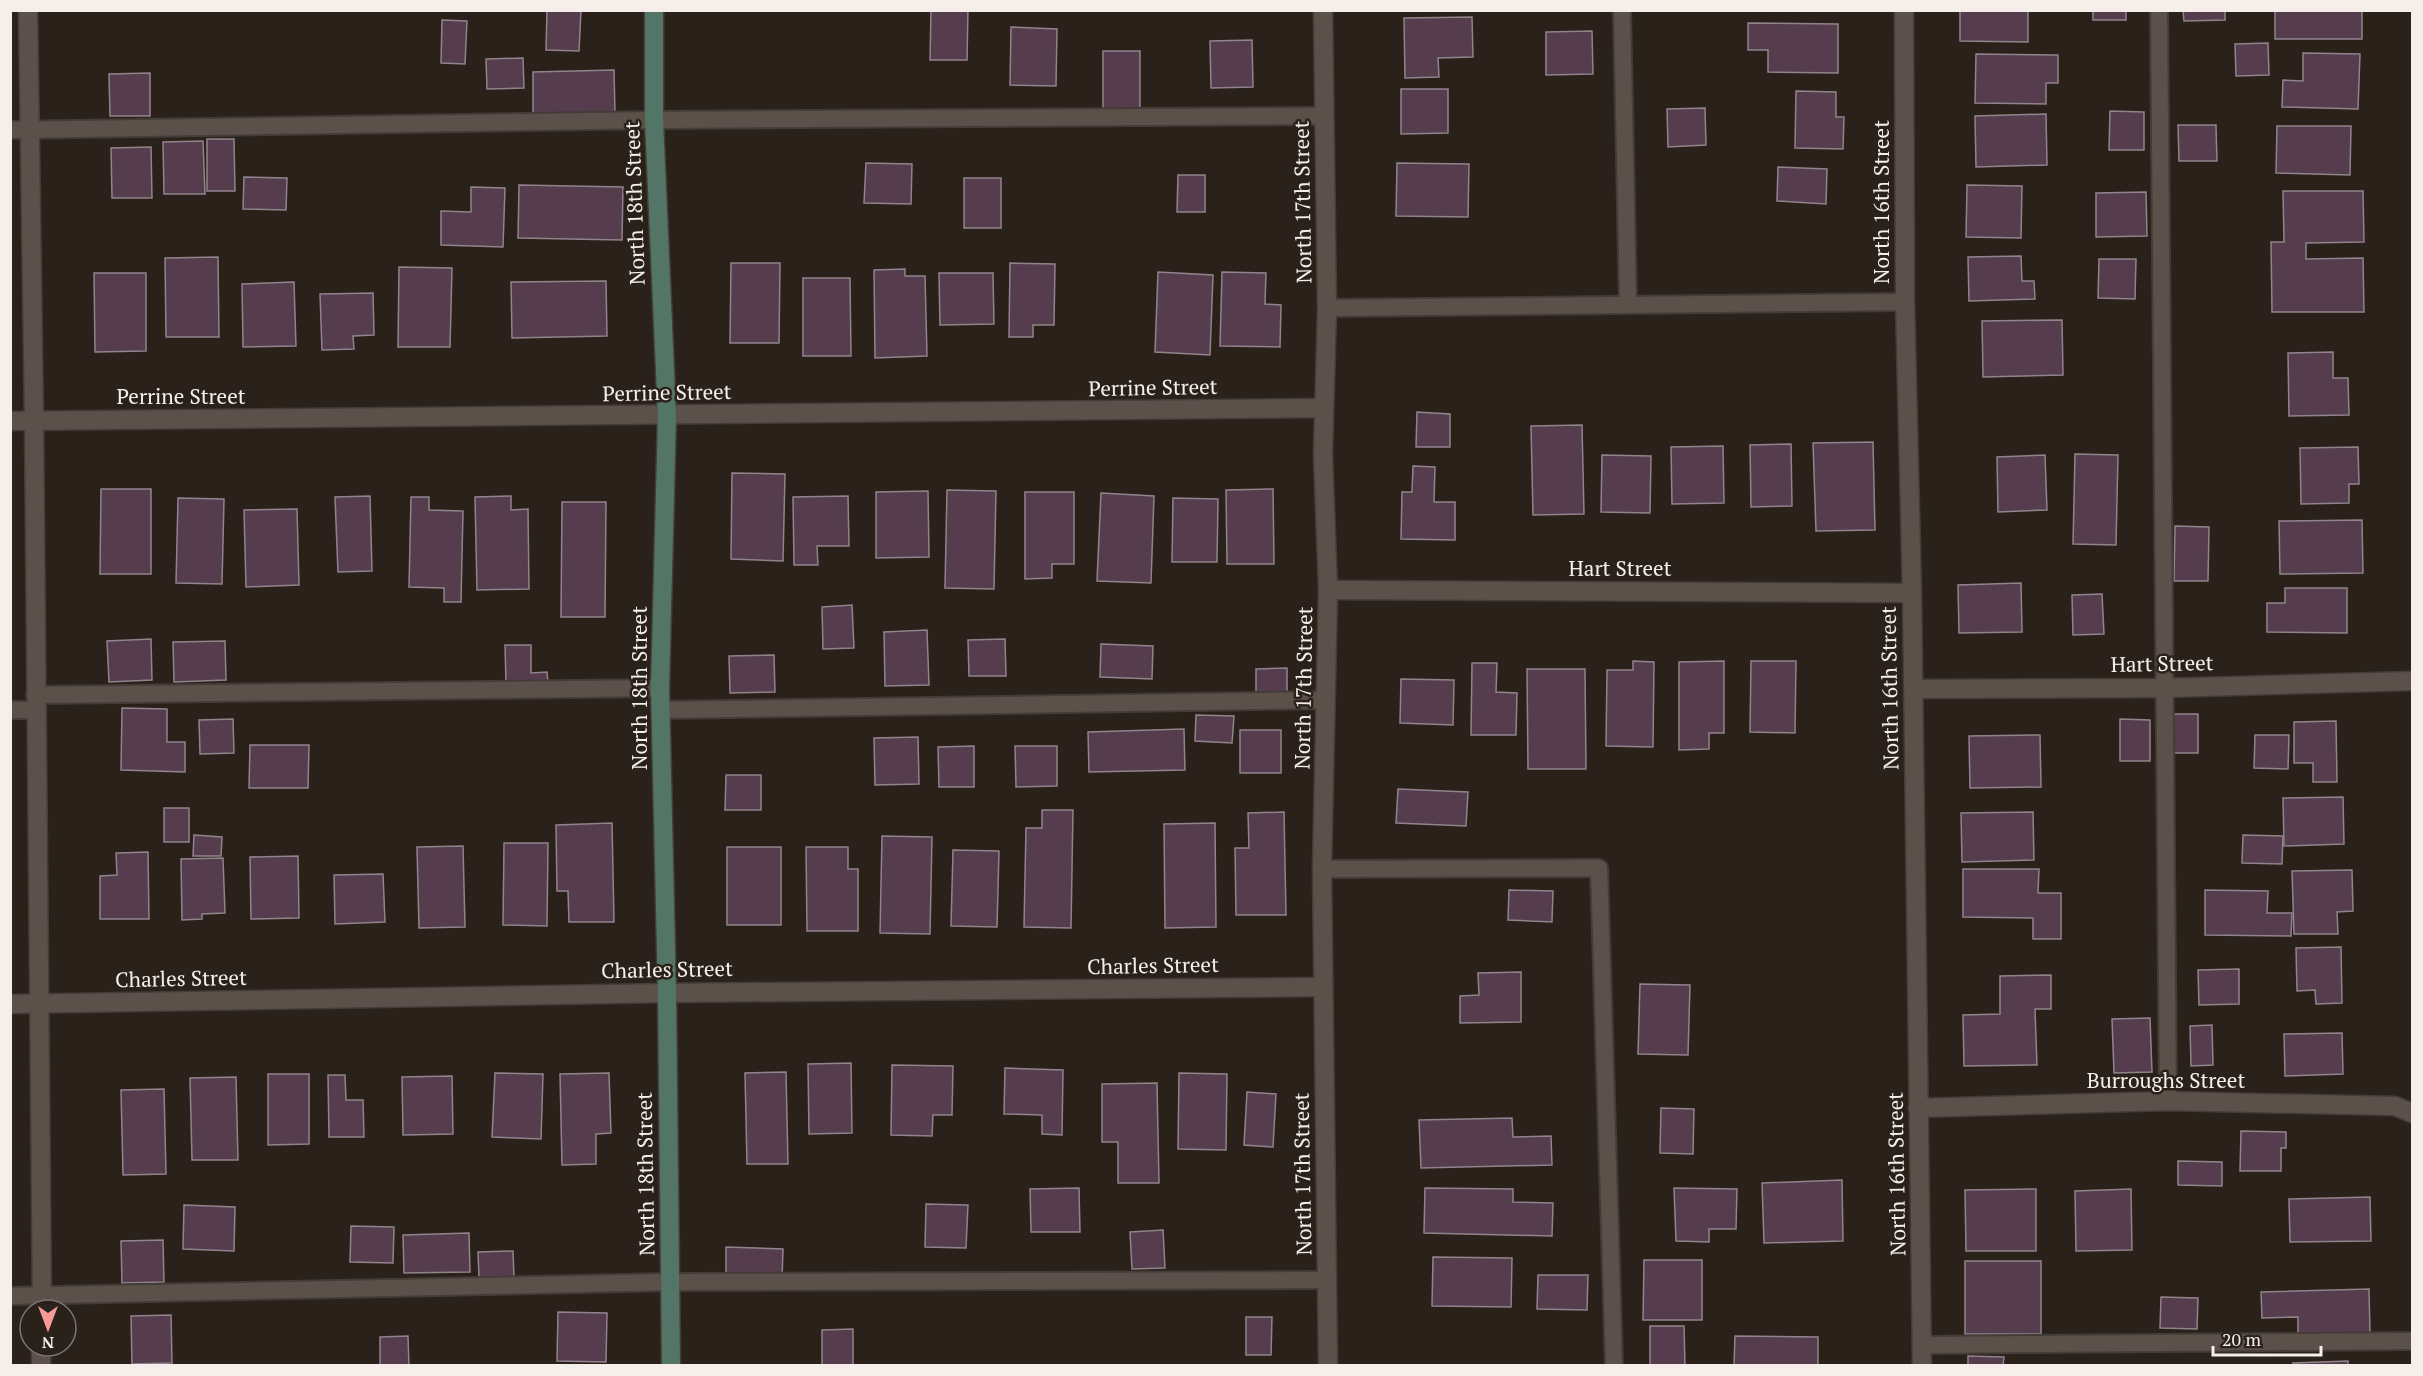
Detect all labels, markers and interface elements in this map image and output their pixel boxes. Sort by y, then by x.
street label: North 18th Street [617,120,651,285]
street label: North 17th Street [1287,120,1317,284]
street label: North 16th Street [1867,120,1895,284]
street label: Perrine Street [1088,372,1218,402]
street label: Perrine Street [602,377,732,407]
street label: Perrine Street [116,382,246,410]
street label: Hart Street [1569,554,1672,582]
street label: North 18th Street [625,606,653,770]
street label: North 17th Street [1288,606,1318,770]
street label: North 16th Street [1874,606,1904,770]
street label: Hart Street [2110,648,2214,678]
street label: Charles Street [1087,950,1219,980]
street label: Charles Street [601,954,733,984]
street label: Charles Street [115,963,247,993]
street label: Burroughs Street [2087,1066,2245,1094]
street label: North 18th Street [630,1092,660,1256]
street label: North 17th Street [1287,1092,1317,1256]
street label: North 16th Street [1881,1092,1911,1256]
north arrow [18,1298,78,1358]
scale bar [2213,1319,2321,1357]
text: 20 m [2222,1327,2262,1351]
text: N [42,1332,54,1354]

